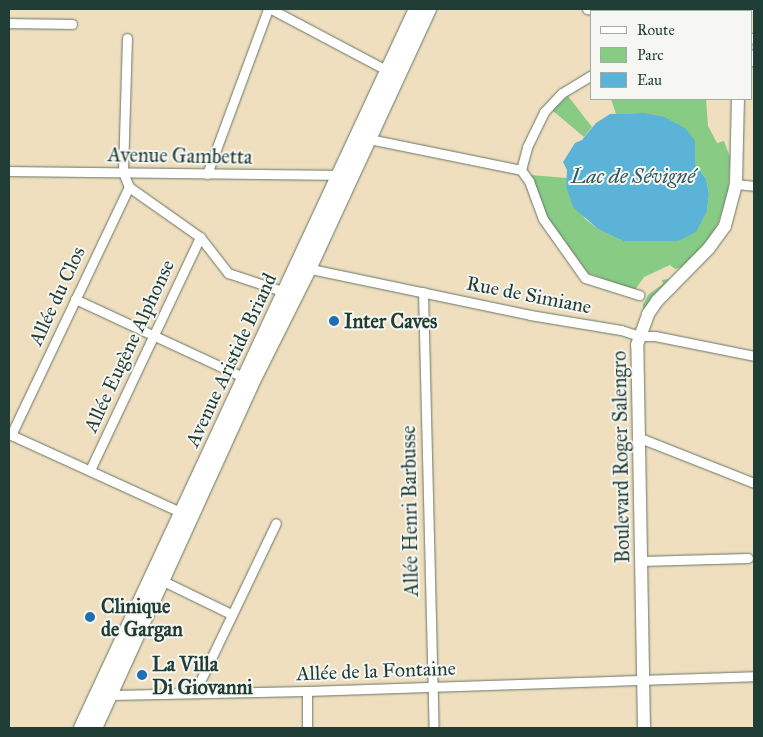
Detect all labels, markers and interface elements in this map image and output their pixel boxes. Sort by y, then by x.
legend [590,10,753,100]
text: Route [637,21,675,39]
text: Parc [637,46,664,64]
text: Eau [637,71,662,89]
street label: Avenue Gambetta [107,143,253,169]
water label: Lac de Sévigné [571,163,695,189]
street label: Allée du Clos [24,243,90,349]
street label: Allée Eugène Alphonse [78,256,180,436]
street label: Avenue Aristide Briand [180,269,282,451]
street label: Rue de Simiane [464,271,594,319]
place label: Inter Caves [344,309,437,333]
marker: Inter Caves [328,315,340,327]
street label: Boulevard Roger Salengro [607,351,635,563]
street label: Allée Henri Barbusse [397,425,423,597]
place label: Clinique de Gargan [101,594,183,641]
marker: Clinique de Gargan [83,610,97,624]
place label: La Villa Di Giovanni [152,652,253,699]
street label: Allée de la Fontaine [296,656,456,686]
marker: La Villa Di Giovanni [136,669,148,681]

